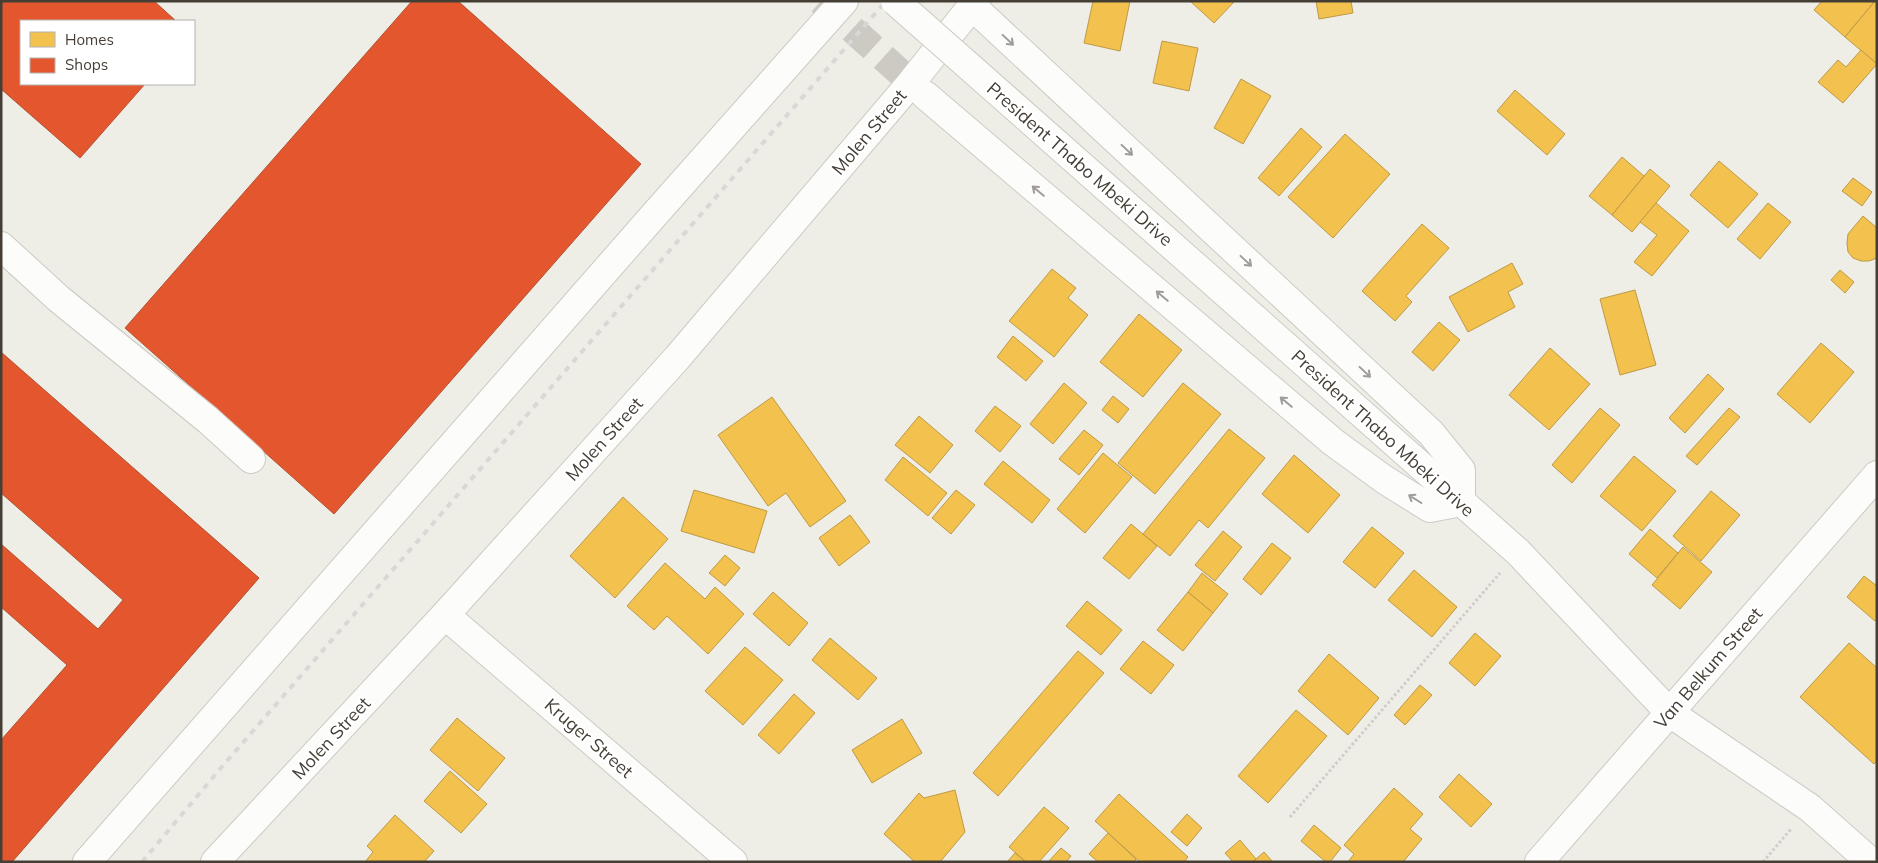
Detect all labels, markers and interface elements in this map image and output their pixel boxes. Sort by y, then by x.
legend [20,20,195,85]
text: Homes [65,30,114,49]
one-way arrow [1001,34,1014,46]
text: Shops [65,55,108,74]
street label: President Thabo Mbeki Drive [982,77,1178,251]
street label: Molen Street [826,84,912,180]
one-way arrow [1120,144,1133,156]
one-way arrow [1032,185,1045,197]
one-way arrow [1239,255,1252,267]
one-way arrow [1156,291,1169,302]
street label: President Thabo Mbeki Drive [1287,345,1479,521]
one-way arrow [1358,366,1371,378]
street label: Molen Street [560,392,648,486]
one-way arrow [1279,396,1292,407]
one-way arrow [1409,494,1423,504]
street label: Van Belkum Street [1649,602,1767,734]
street label: Molen Street [287,692,375,784]
street label: Kruger Street [540,693,638,783]

